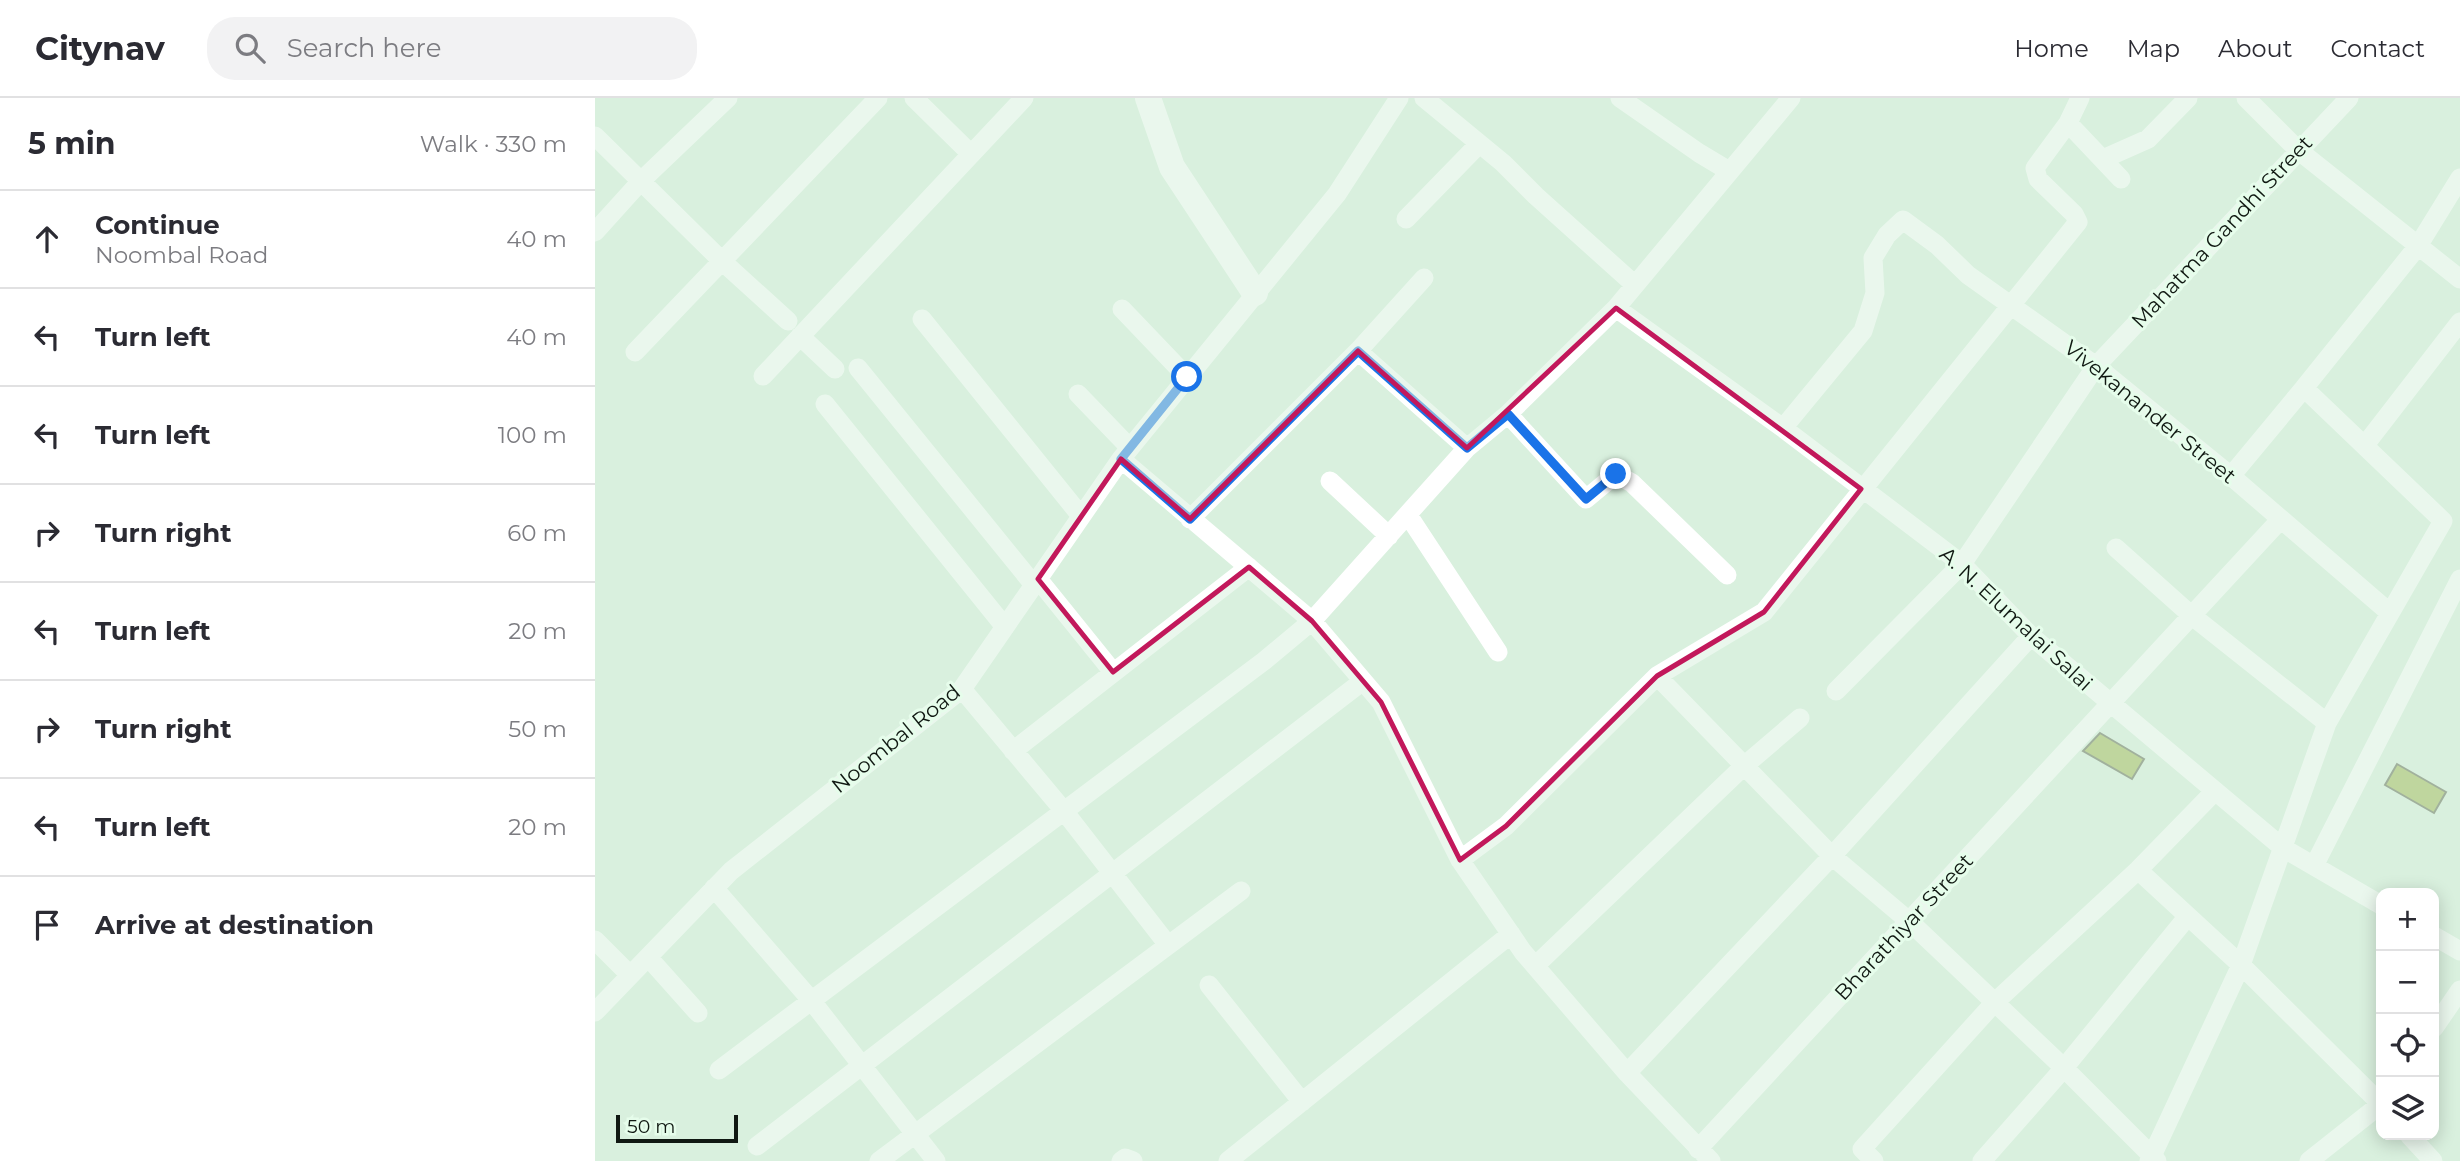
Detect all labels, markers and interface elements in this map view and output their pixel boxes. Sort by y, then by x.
search box [207,17,697,80]
text: Citynav [35,28,165,68]
icon: search [231,29,269,67]
text: Search here [287,32,441,64]
text: Home [2014,34,2089,63]
text: Map [2127,34,2180,63]
text: About [2218,34,2292,63]
text: Contact [2330,34,2425,63]
text: 5 min [28,125,116,162]
text: Walk · 330 m [420,130,567,158]
street label: Mahatma Gandhi Street [2126,130,2317,333]
text: Continue [95,209,220,241]
icon: ahead [28,220,66,258]
text: 40 m [506,225,567,253]
text: Noombal Road [95,241,268,269]
icon: left [28,318,66,356]
text: Turn left [95,321,211,353]
text: 40 m [506,323,567,351]
street label: Vivekanander Street [2059,335,2241,489]
route start [1171,361,1202,392]
icon: left [28,416,66,454]
text: Turn left [95,419,211,451]
text: 100 m [498,421,567,449]
route end [1600,458,1631,489]
icon: right [28,514,66,552]
text: Turn right [95,517,231,549]
text: 60 m [507,519,567,547]
street label: A. N. Elumalai Salai [1935,541,2098,696]
icon: left [28,612,66,650]
text: Turn left [95,615,211,647]
text: 20 m [508,617,567,645]
street label: Noombal Road [826,679,965,798]
icon: right [28,710,66,748]
text: Turn right [95,713,231,745]
text: 50 m [508,715,567,743]
icon: left [28,808,66,846]
text: Turn left [95,811,211,843]
text: 20 m [508,813,567,841]
street label: Bharathiyar Street [1829,848,1978,1005]
map controls [2376,888,2439,1140]
button: + [2376,888,2439,951]
icon: arrive [28,906,66,944]
text: Arrive at destination [95,909,374,941]
button: − [2376,951,2439,1014]
button: locate [2376,1014,2439,1077]
button: layers [2376,1077,2439,1140]
scale bar [616,1112,739,1144]
text: 50 m [627,1115,675,1138]

